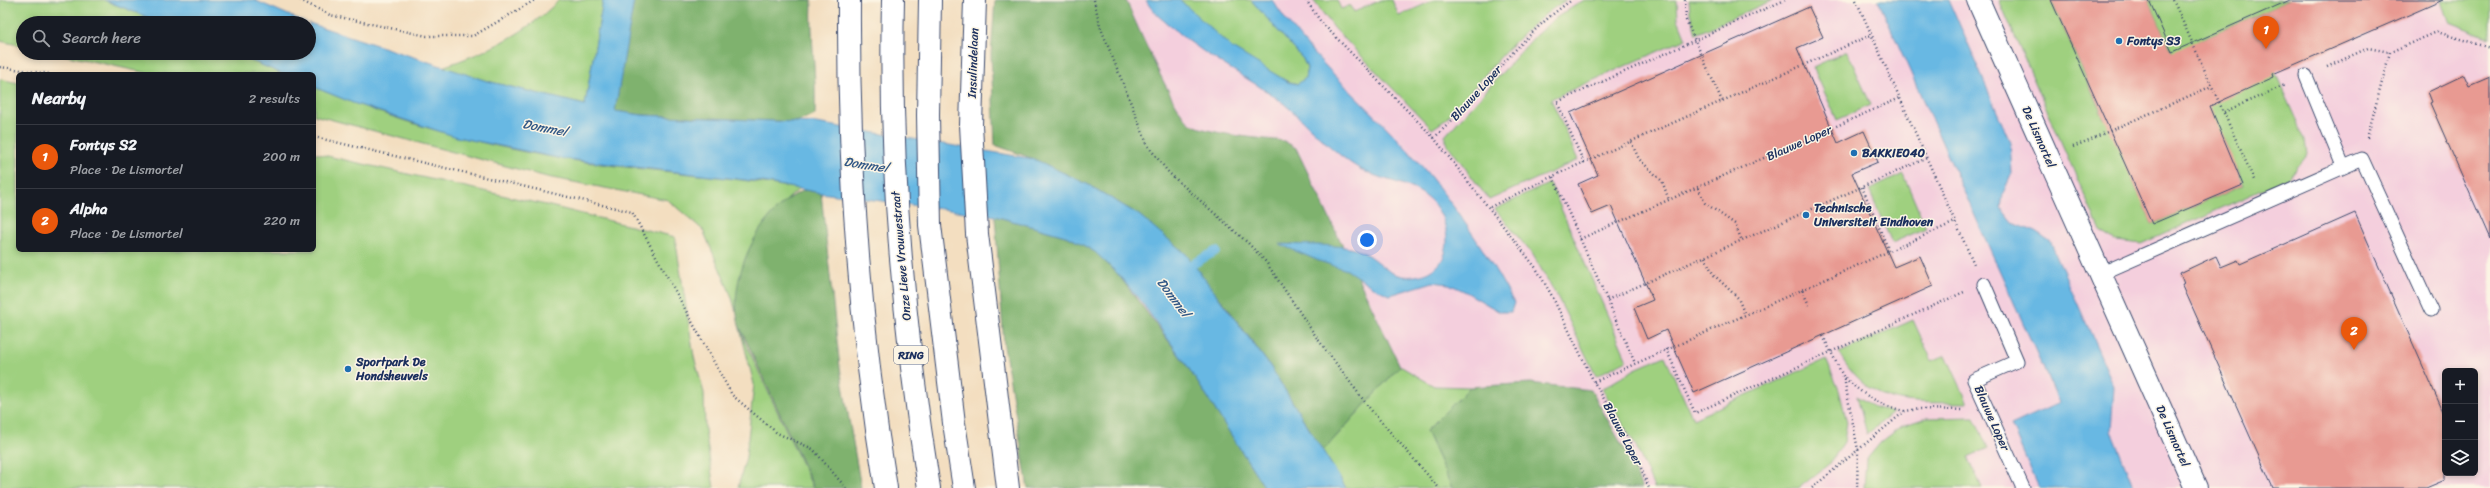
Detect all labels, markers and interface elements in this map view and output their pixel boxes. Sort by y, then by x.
search box [16,16,316,60]
pin: 1 [2253,16,2279,49]
text: Search here [62,25,141,51]
icon: search [30,27,52,49]
street label: Insulindelaan [961,27,985,100]
place label: Fontys S3 [2126,30,2181,52]
marker: Fontys S3 [2114,36,2124,46]
street label: Blauwe Loper [1444,59,1508,126]
text: Nearby [32,83,86,113]
text: 2 results [249,87,300,110]
street label: De Lismortel [2016,102,2063,172]
water label: Dommel [521,112,572,144]
street label: Blauwe Loper [1763,118,1836,167]
text: Fontys S2 [70,132,137,158]
place label: BAKKIE040 [1862,142,1925,164]
text: 1 [42,145,48,168]
text: 200 m [263,145,300,168]
marker: BAKKIE040 [1849,148,1859,158]
water label: Dommel [842,150,893,180]
text: Place · De Lismortel [70,158,183,181]
street label: Onze Lieve Vrouwestraat [884,189,918,322]
text: Alpha [70,196,107,222]
place label: Technische Universiteit Eindhoven [1814,197,1934,233]
text: 2 [41,209,49,232]
text: 220 m [263,209,300,232]
marker: Technische Universiteit Eindhoven [1801,210,1811,220]
text: Place · De Lismortel [70,222,183,245]
your location [1357,230,1377,250]
water label: Dommel [1151,273,1198,325]
pin: 2 [2341,317,2367,350]
road number: RING [894,346,928,364]
place label: Sportpark De Hondsheuvels [355,351,428,387]
marker: Sportpark De Hondsheuvels [343,364,353,374]
map controls [2442,368,2478,476]
button: + [2442,368,2478,404]
street label: Blauwe Loper [1968,382,2017,455]
street label: Blauwe Loper [1597,398,1650,471]
street label: De Lismortel [2150,401,2197,471]
button: − [2442,404,2478,440]
button: layers [2442,440,2478,476]

